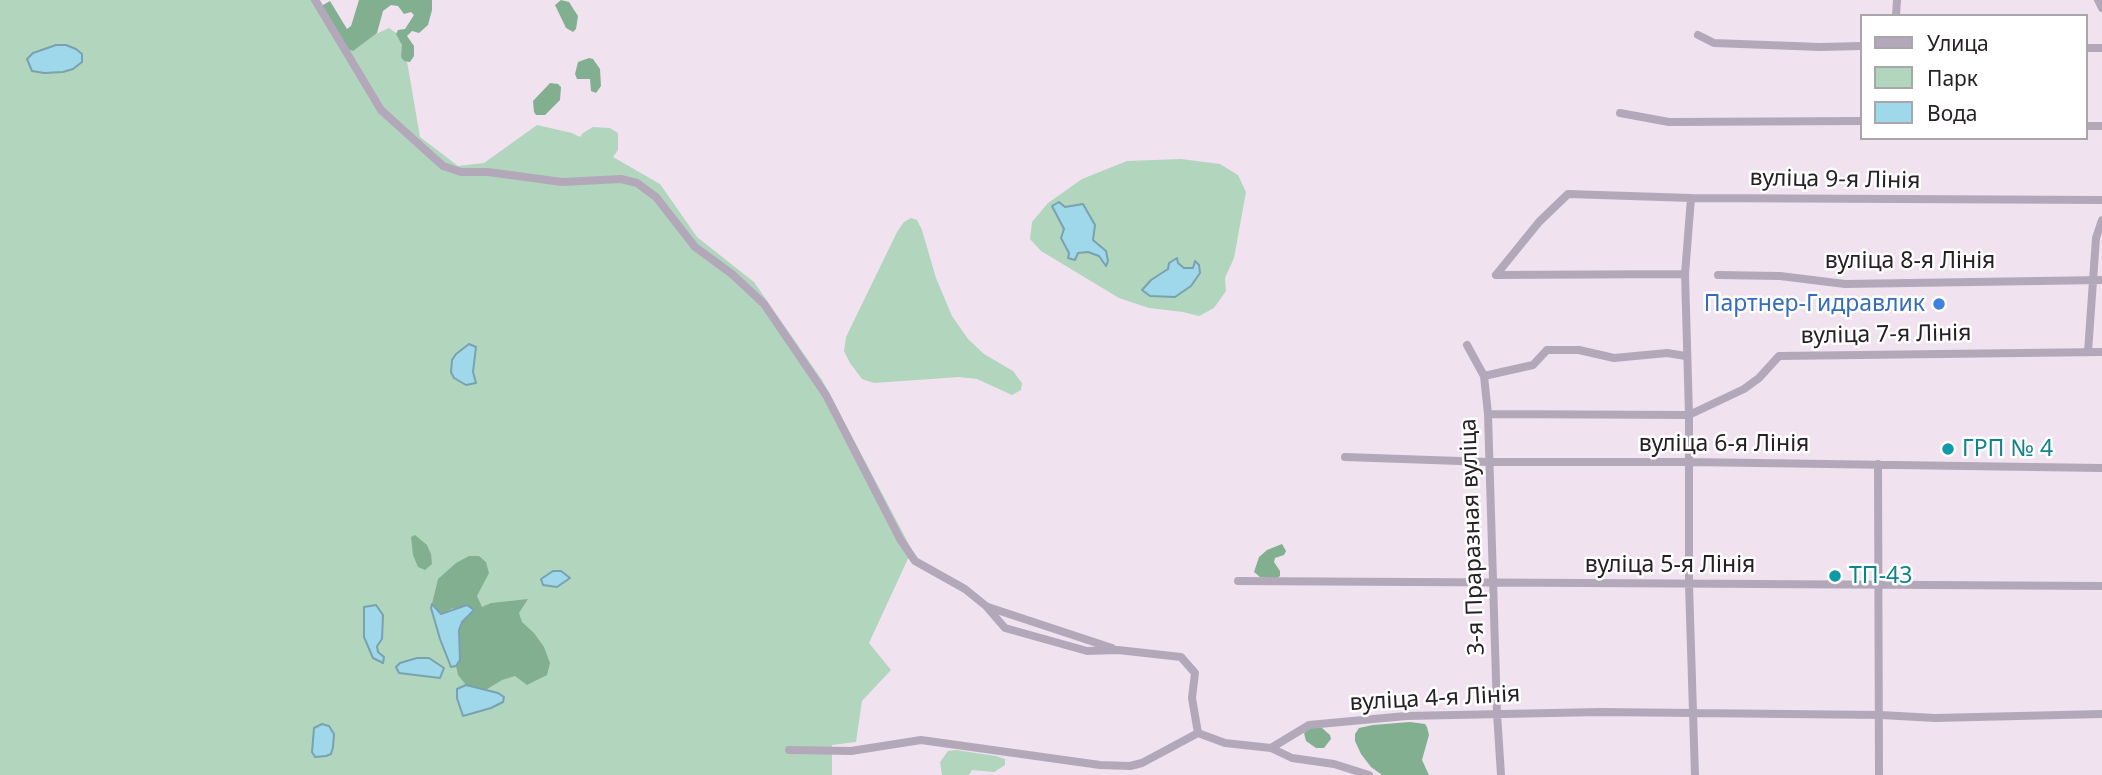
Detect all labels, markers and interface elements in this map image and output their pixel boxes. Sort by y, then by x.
legend [1860,14,2088,140]
text: Улица [1927,29,1989,57]
text: Парк [1927,64,1978,92]
text: Вода [1927,99,1977,127]
street label: вуліца 9-я Лінія [1749,165,1921,195]
street label: вуліца 8-я Лінія [1825,247,1995,275]
place label: Партнер-Гидравлик [1704,290,1925,318]
marker: Партнер-Гидравлик [1931,296,1947,312]
street label: вуліца 7-я Лінія [1800,320,1972,350]
street label: 3-я Праразная вуліца [1455,418,1491,656]
street label: вуліца 6-я Лінія [1639,430,1809,458]
place label: ГРП № 4 [1962,435,2053,463]
marker: ГРП № 4 [1940,441,1956,457]
street label: вуліца 5-я Лінія [1585,551,1755,579]
place label: ТП-43 [1849,562,1912,590]
marker: ТП-43 [1827,568,1843,584]
street label: вуліца 4-я Лінія [1349,681,1521,717]

